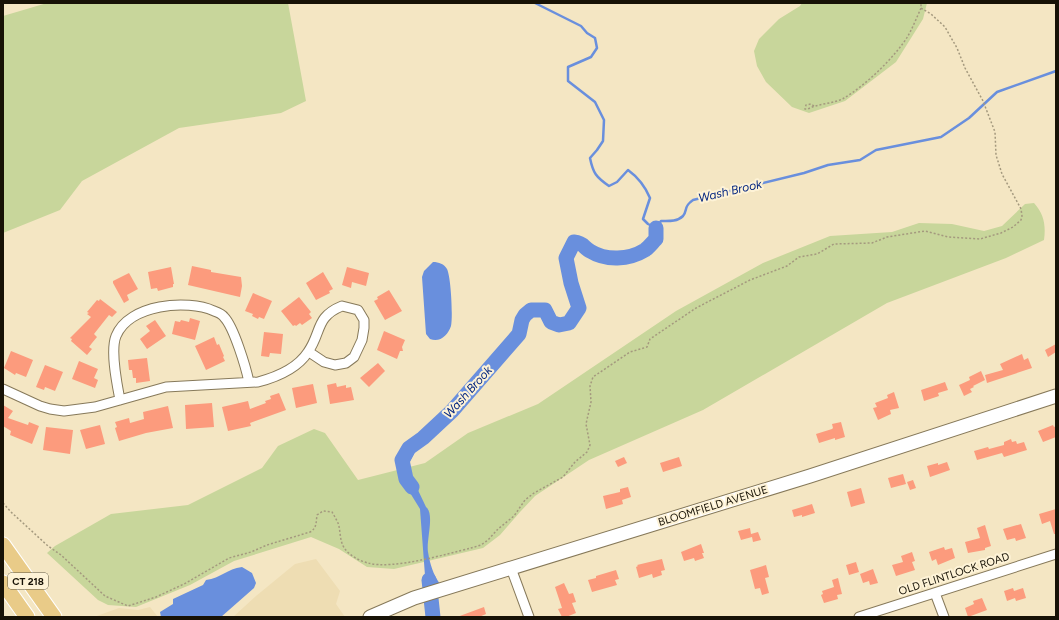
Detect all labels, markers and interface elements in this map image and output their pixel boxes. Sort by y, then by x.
water label: Wash Brook [697,177,764,205]
water label: Wash Brook [441,362,496,421]
street label: BLOOMFIELD AVENUE [657,483,769,529]
street label: OLD FLINTLOCK ROAD [897,550,1011,598]
road number: CT 218 [8,573,48,589]

